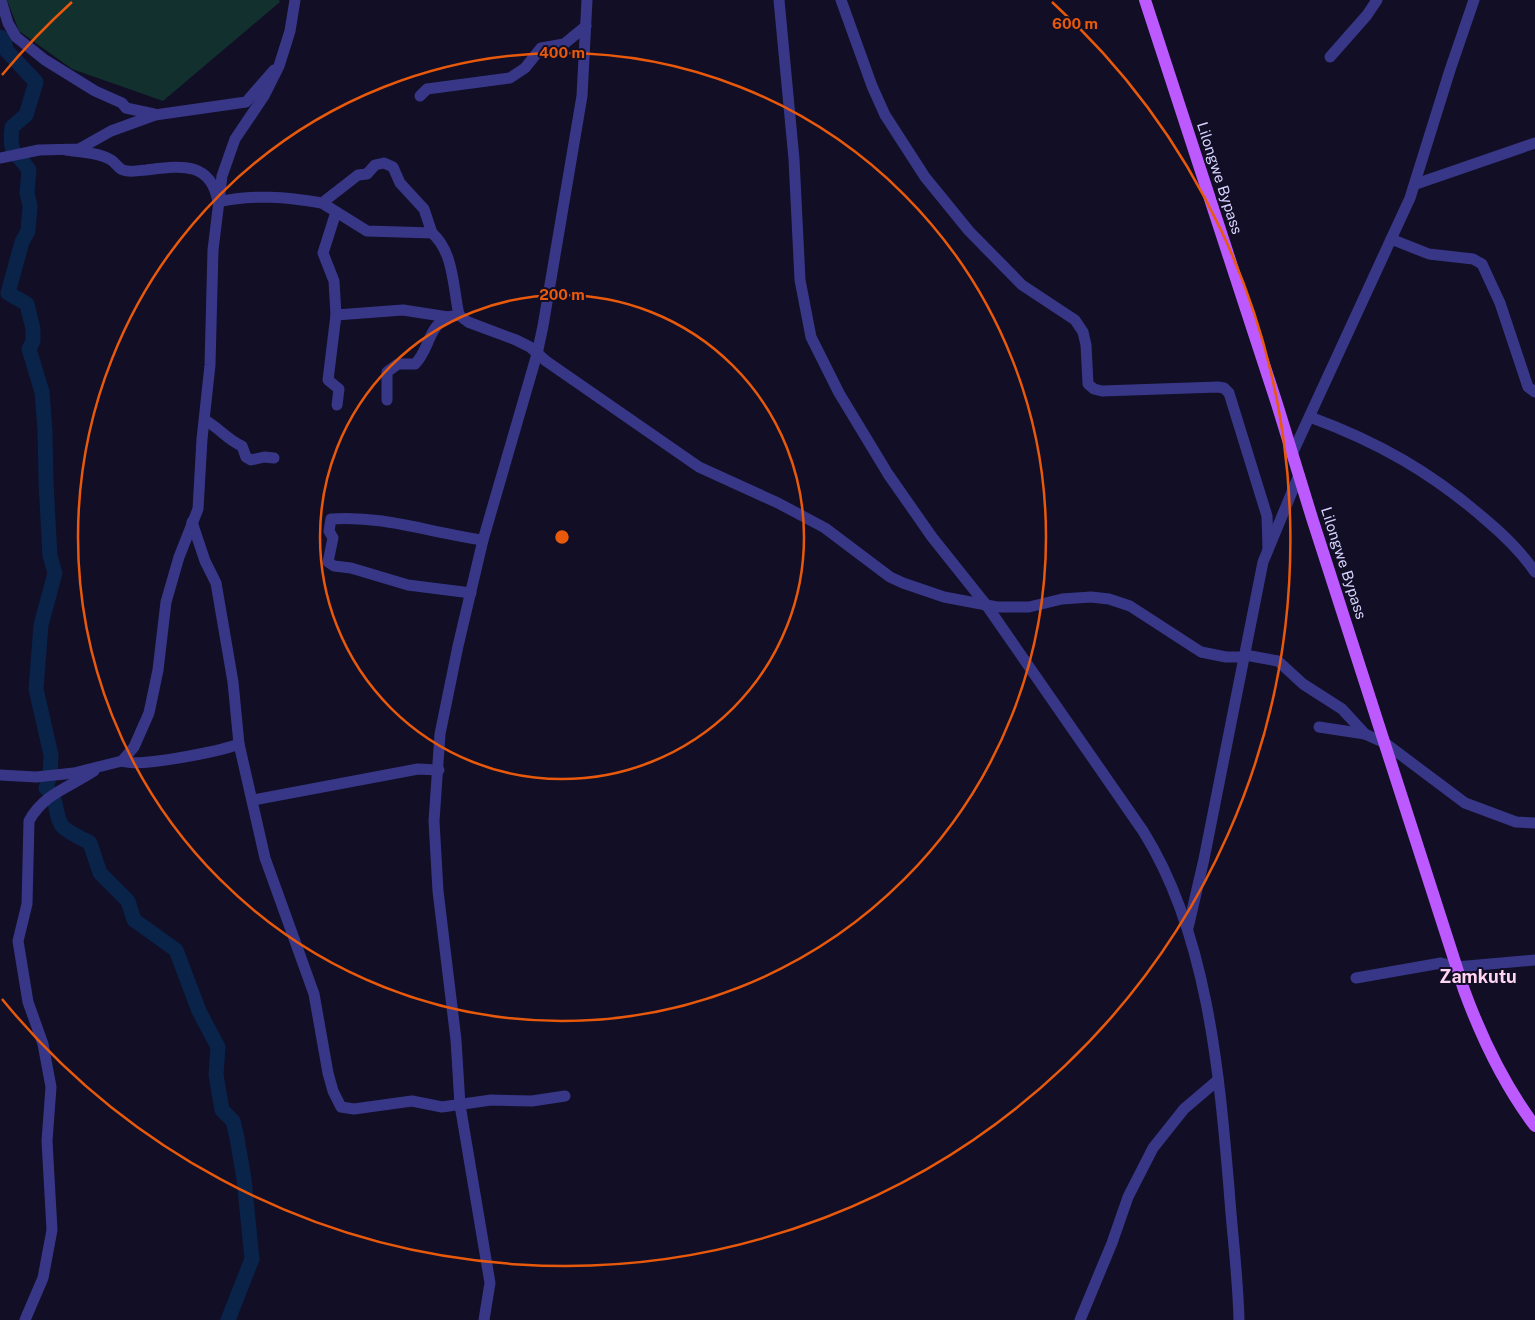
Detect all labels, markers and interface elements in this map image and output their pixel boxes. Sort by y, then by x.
text: 600 m [1052,15,1098,32]
text: 400 m [539,44,585,61]
street label: Lilongwe Bypass [1194,120,1246,236]
text: 200 m [539,286,585,303]
street label: Lilongwe Bypass [1318,505,1370,621]
centre of rings [553,528,571,546]
district label: Zamkutu [1439,966,1517,987]

